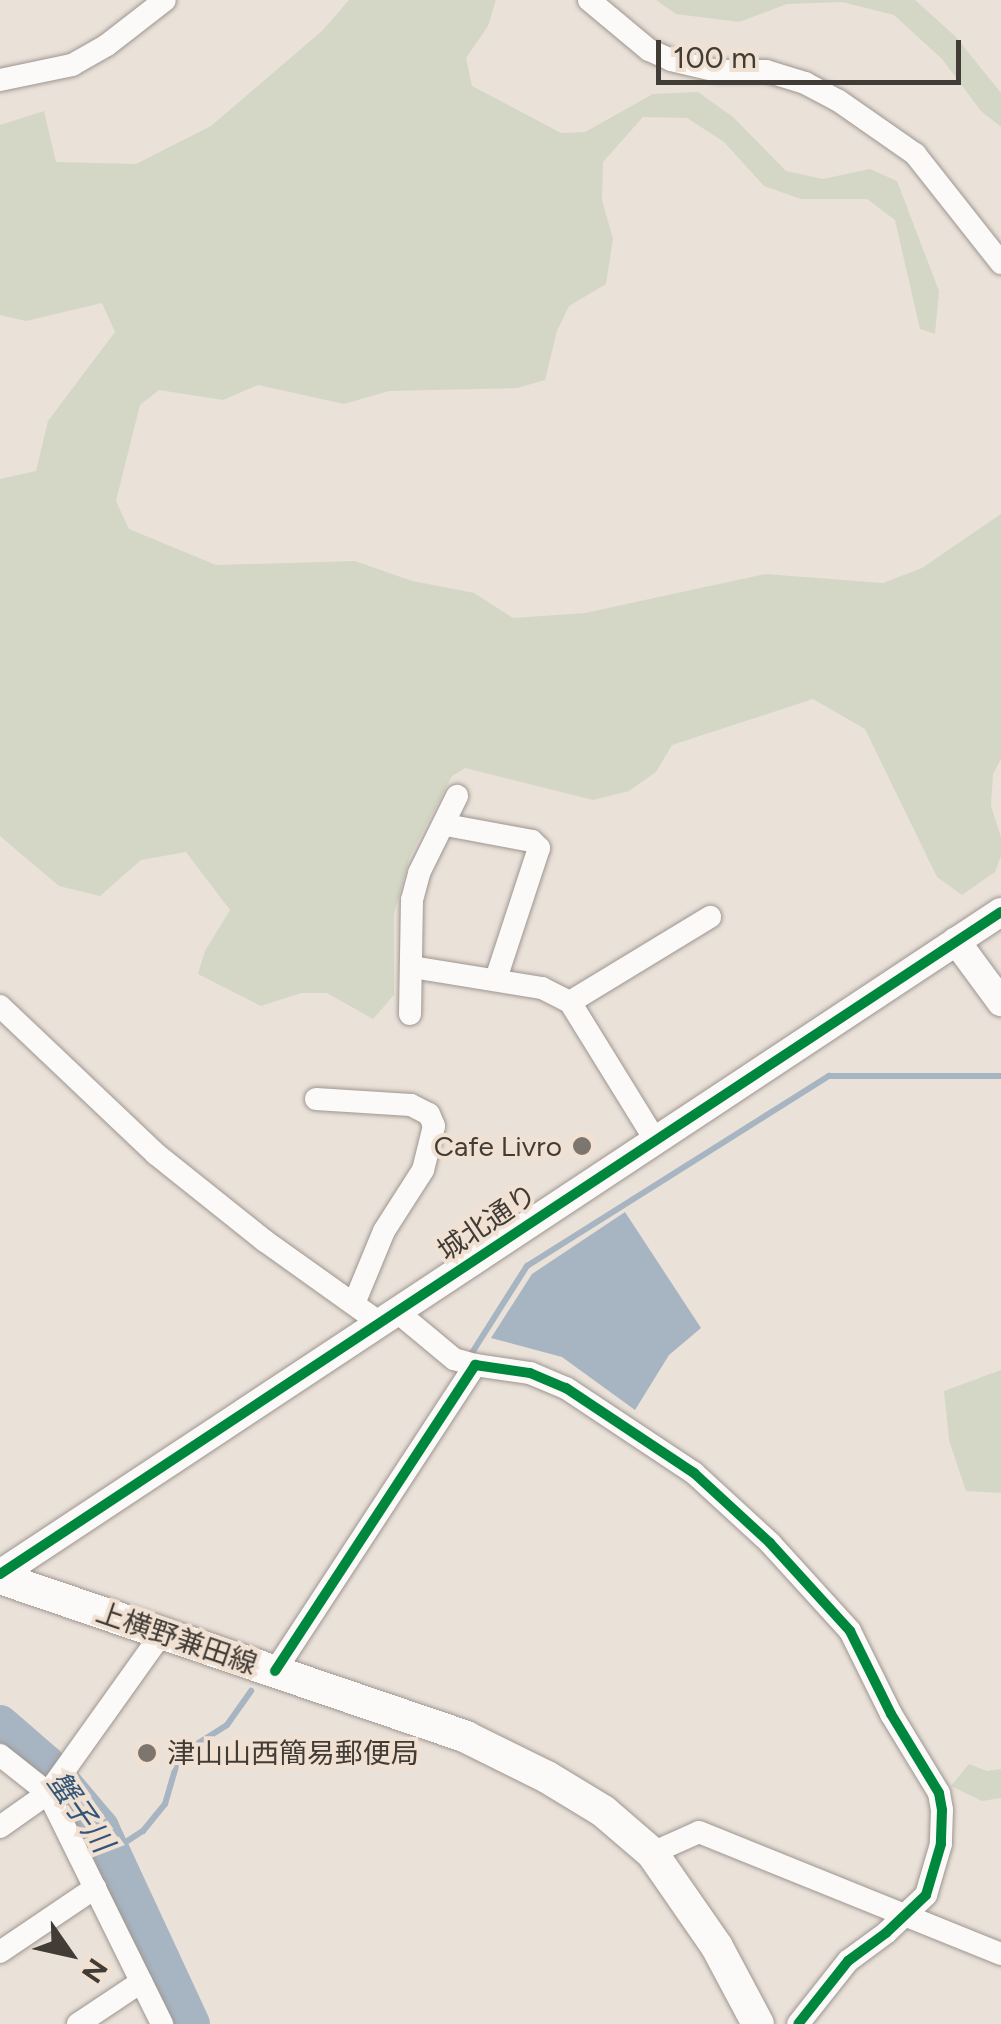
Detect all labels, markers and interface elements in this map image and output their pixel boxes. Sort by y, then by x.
scale bar [661,20,966,82]
text: 100 m [673,39,757,76]
place label: Cafe Livro [434,1129,562,1163]
marker: Cafe Livro [571,1135,593,1157]
street label: 城北通り [431,1177,543,1267]
street label: 上横野兼田線 [92,1595,262,1681]
place label: 津山山西簡易郵便局 [167,1736,419,1770]
marker: 津山山西簡易郵便局 [136,1742,158,1764]
water label: 蟹子川 [39,1765,121,1859]
north arrow [20,1904,120,2004]
text: N [75,1952,115,1989]

